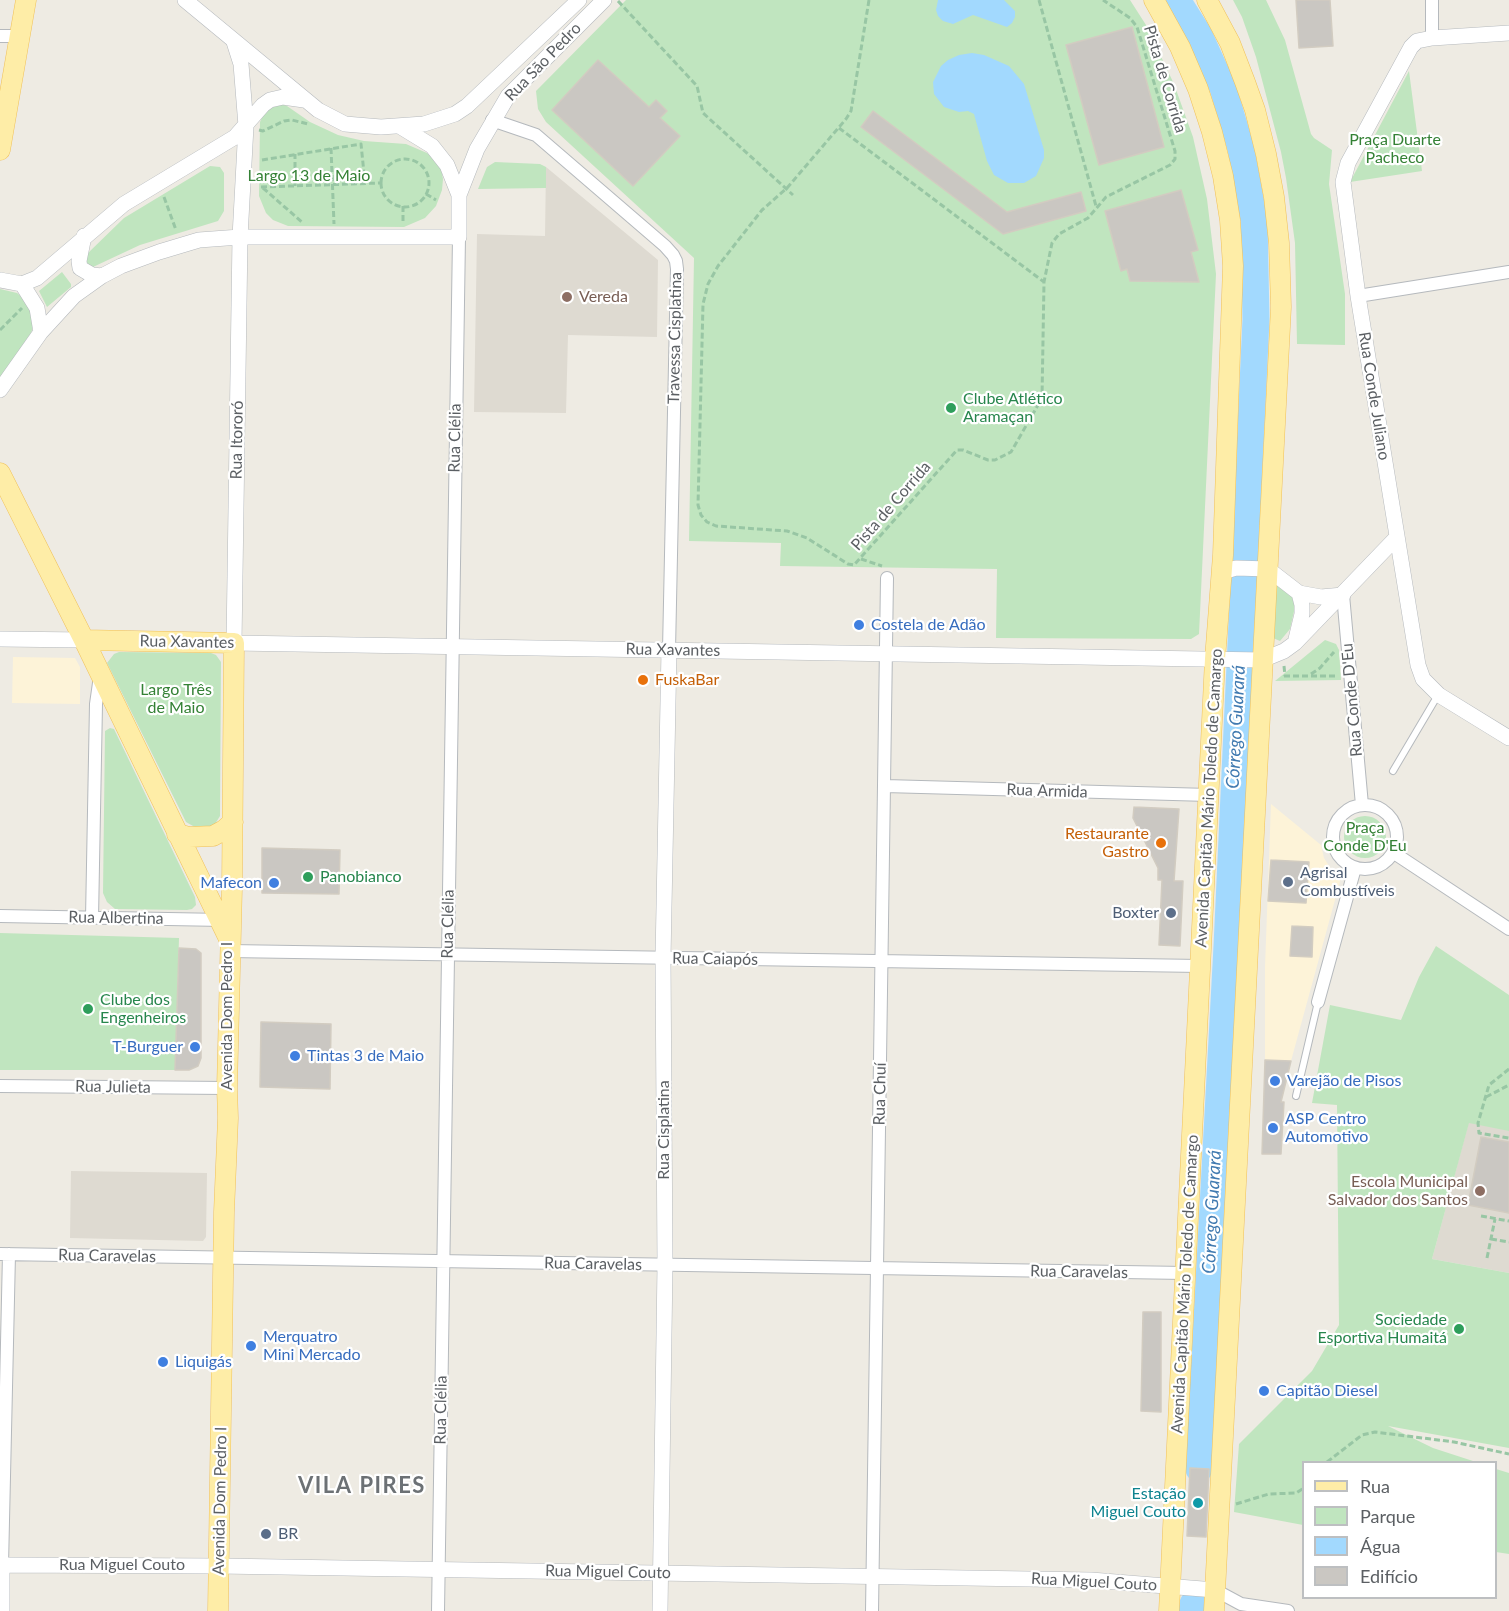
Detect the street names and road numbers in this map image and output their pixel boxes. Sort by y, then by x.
street label: Rua São Pedro [501,19,585,105]
street label: Pista de Corrida [1140,23,1190,135]
street label: Travessa Cisplatina [664,272,686,404]
street label: Rua Conde Juliano [1354,330,1394,462]
street label: Rua Itororó [227,400,247,480]
street label: Rua Clélia [445,403,465,473]
street label: Pista de Corrida [847,458,935,554]
street label: Rua Xavantes [140,632,234,652]
street label: Rua Xavantes [626,640,720,660]
street label: Rua Conde D'Eu [1337,642,1367,758]
street label: Avenida Capitão Mário Toledo de Camargo [1192,648,1226,948]
street label: Rua Armida [1006,780,1088,802]
street label: Rua Clélia [438,889,458,959]
street label: Rua Albertina [68,908,164,928]
street label: Avenida Dom Pedro I [217,942,237,1090]
street label: Rua Caiapós [672,949,758,969]
street label: Rua Chuí [870,1062,890,1126]
street label: Rua Julieta [75,1077,151,1097]
street label: Rua Cisplatina [654,1080,674,1180]
street label: Avenida Capitão Mário Toledo de Camargo [1168,1134,1202,1434]
street label: Rua Caravelas [58,1246,156,1266]
street label: Rua Caravelas [544,1254,642,1274]
street label: Rua Caravelas [1030,1262,1128,1282]
street label: Rua Clélia [431,1375,451,1445]
street label: Avenida Dom Pedro I [209,1427,231,1575]
street label: Rua Miguel Couto [59,1555,185,1575]
street label: Rua Miguel Couto [545,1561,671,1583]
street label: Rua Miguel Couto [1031,1569,1157,1595]

